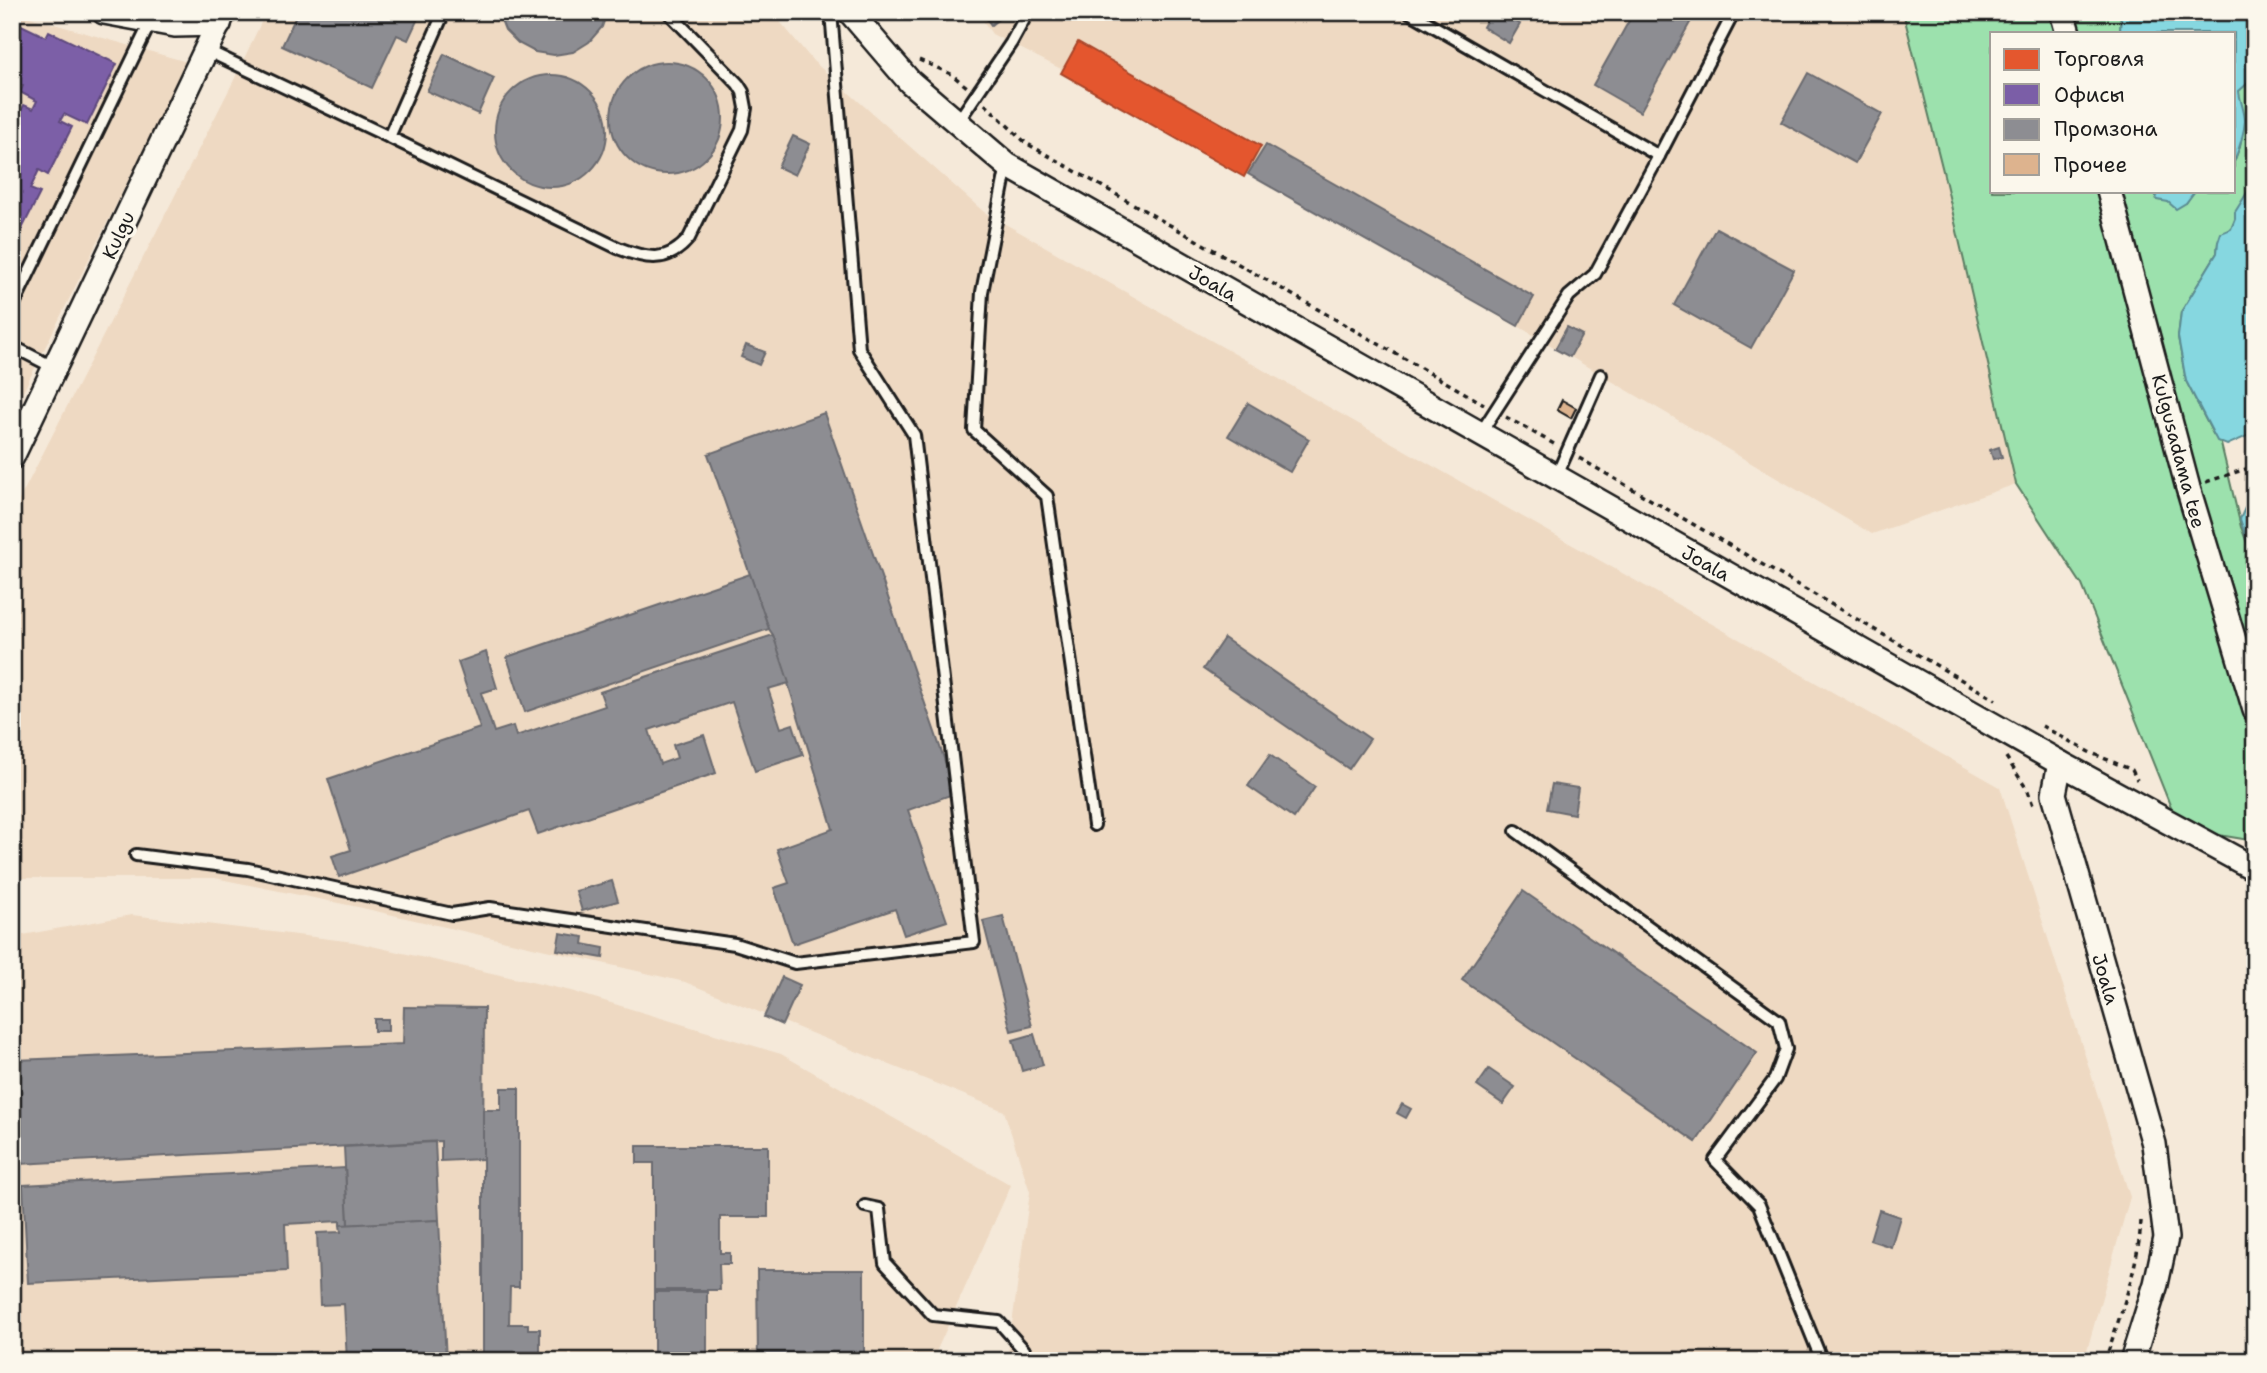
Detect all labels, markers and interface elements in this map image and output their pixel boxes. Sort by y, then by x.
legend [1990,32,2236,192]
text: Торговля [2054,45,2144,73]
text: Офисы [2054,81,2125,109]
text: Промзона [2054,115,2157,143]
text: Прочее [2054,151,2127,179]
street label: Kulgu [97,207,140,263]
street label: Joala [1184,260,1242,307]
street label: Kulgusadama tee [2146,371,2211,531]
street label: Joala [1677,540,1735,587]
street label: Joala [2086,951,2125,1008]

